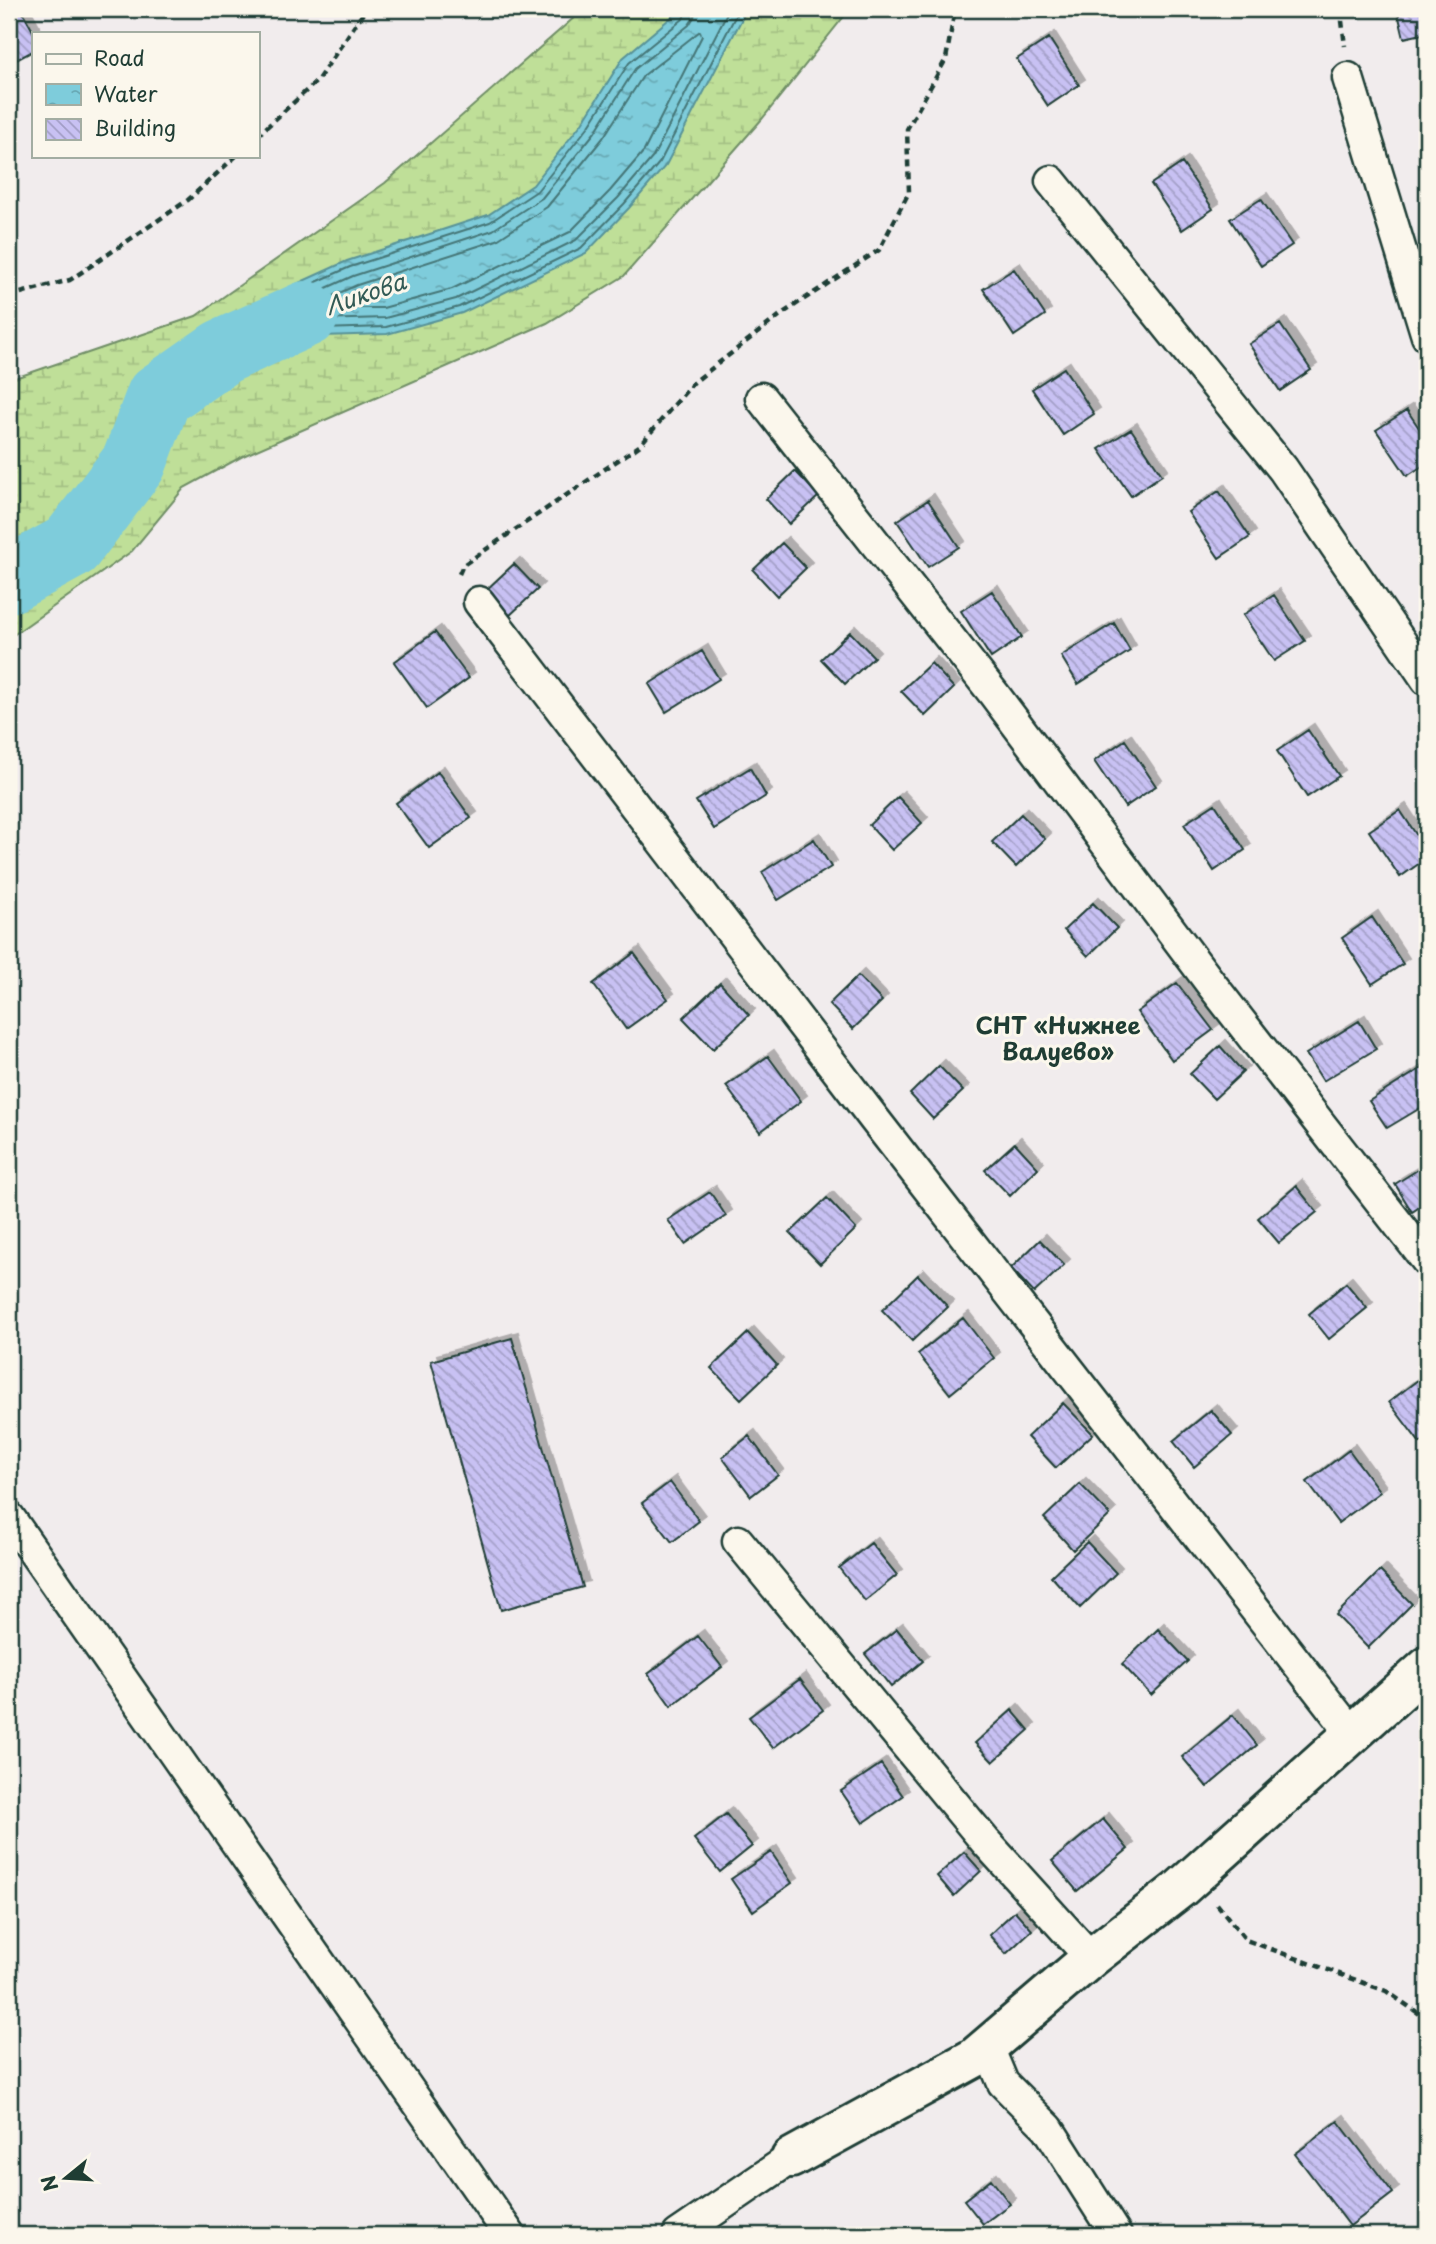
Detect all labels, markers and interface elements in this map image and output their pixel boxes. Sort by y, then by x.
legend [32,32,259,158]
text: Road [94,41,145,73]
text: Water [94,77,158,109]
text: Building [94,111,176,143]
water label: Ликова [320,263,411,323]
district label: СНТ «Нижнее Валуево» [976,1007,1141,1068]
north arrow [32,2142,102,2212]
text: N [33,2172,65,2195]

